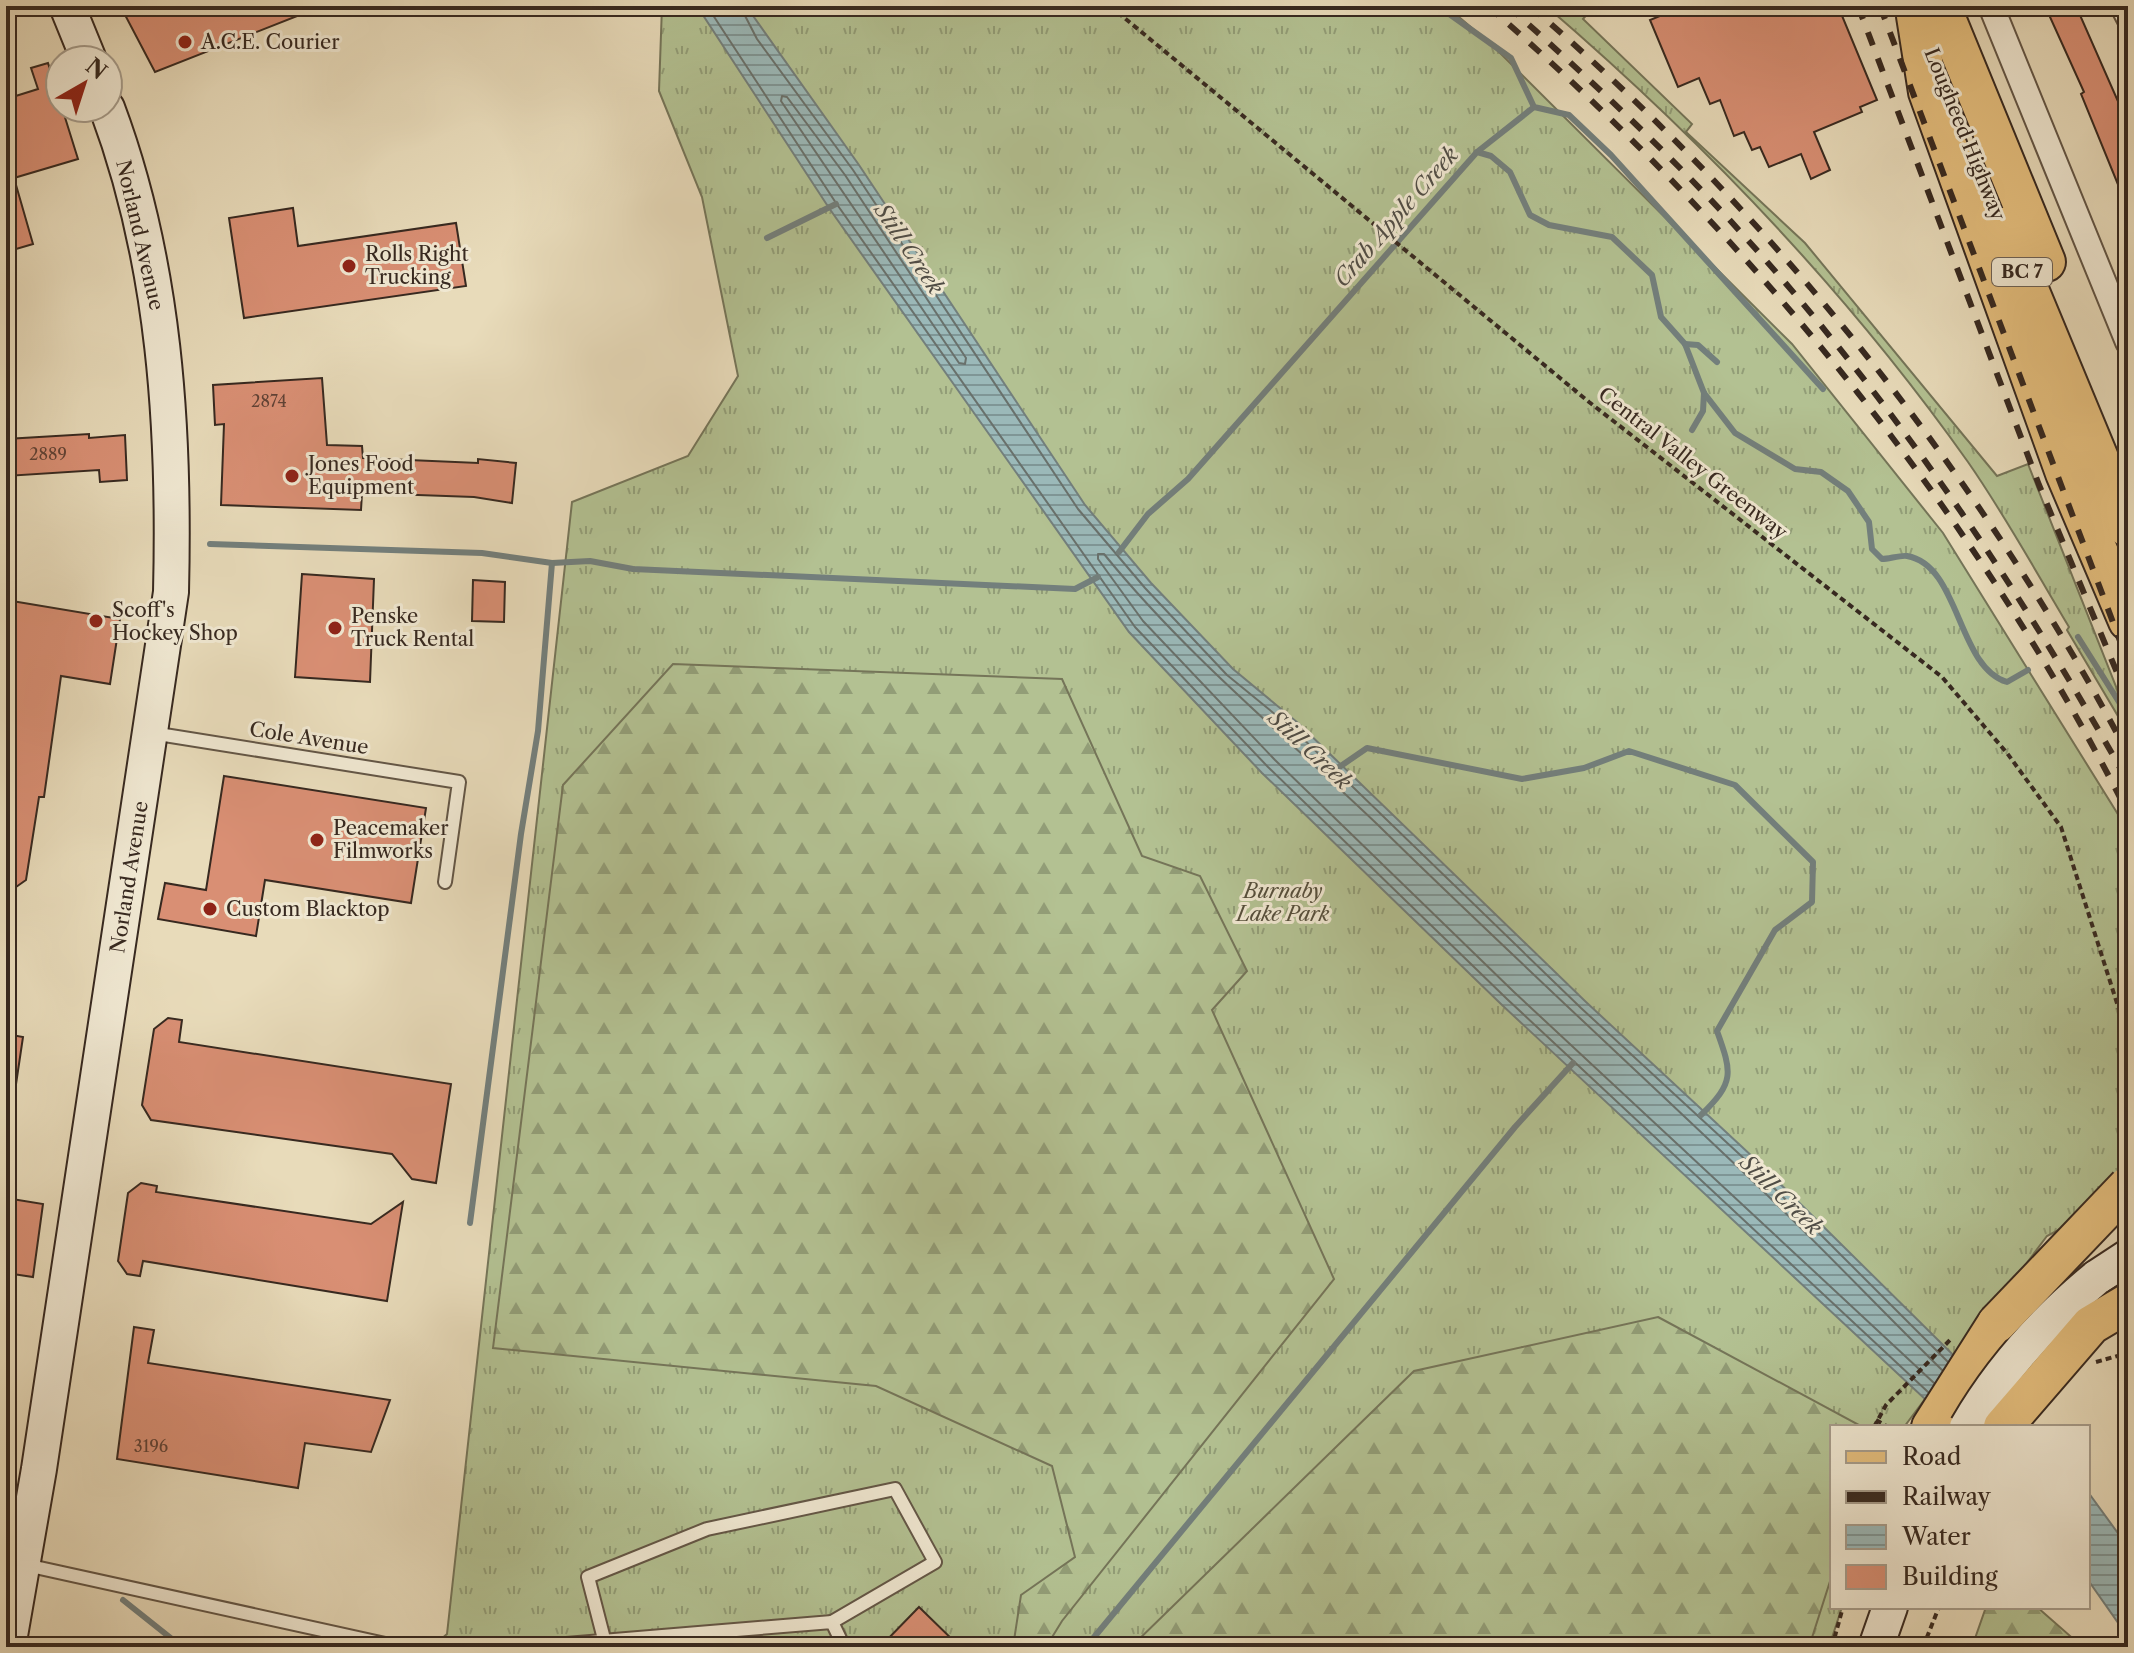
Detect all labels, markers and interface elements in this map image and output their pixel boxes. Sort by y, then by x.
place label: A.C.E. Courier [200,30,340,54]
marker: A.C.E. Courier [176,33,194,51]
north arrow [44,44,124,124]
street label: Lougheed Highway [1919,44,2011,224]
text: N [80,52,112,85]
water label: Crab Apple Creek [1328,141,1464,292]
street label: Norland Avenue [111,158,169,312]
water label: Still Creek [868,197,950,300]
place label: Rolls Right Trucking [365,242,469,289]
marker: Rolls Right Trucking [340,257,358,275]
road number: BC 7 [1992,258,2052,286]
street label: Central Valley Greenway [1594,382,1793,545]
house number: 2874 [251,391,287,411]
house number: 2889 [29,444,67,464]
place label: Jones Food Equipment [305,452,414,499]
marker: Jones Food Equipment [283,467,301,485]
place label: Scoff's Hockey Shop [112,598,238,645]
place label: Penske Truck Rental [351,604,474,651]
marker: Scoff's Hockey Shop [87,612,105,630]
marker: Penske Truck Rental [326,619,344,637]
water label: Still Creek [1261,703,1358,796]
street label: Cole Avenue [248,717,370,759]
street label: Norland Avenue [105,799,153,955]
place label: Peacemaker Filmworks [333,816,449,863]
marker: Peacemaker Filmworks [308,831,326,849]
park label: Burnaby Lake Park [1235,879,1330,926]
place label: Custom Blacktop [226,897,390,921]
marker: Custom Blacktop [201,900,219,918]
water label: Still Creek [1733,1148,1828,1241]
legend [1830,1425,2090,1609]
house number: 3196 [134,1436,168,1456]
text: Road [1902,1442,1962,1471]
text: Railway [1902,1482,1992,1511]
text: Water [1901,1522,1971,1551]
text: Building [1902,1562,1998,1591]

